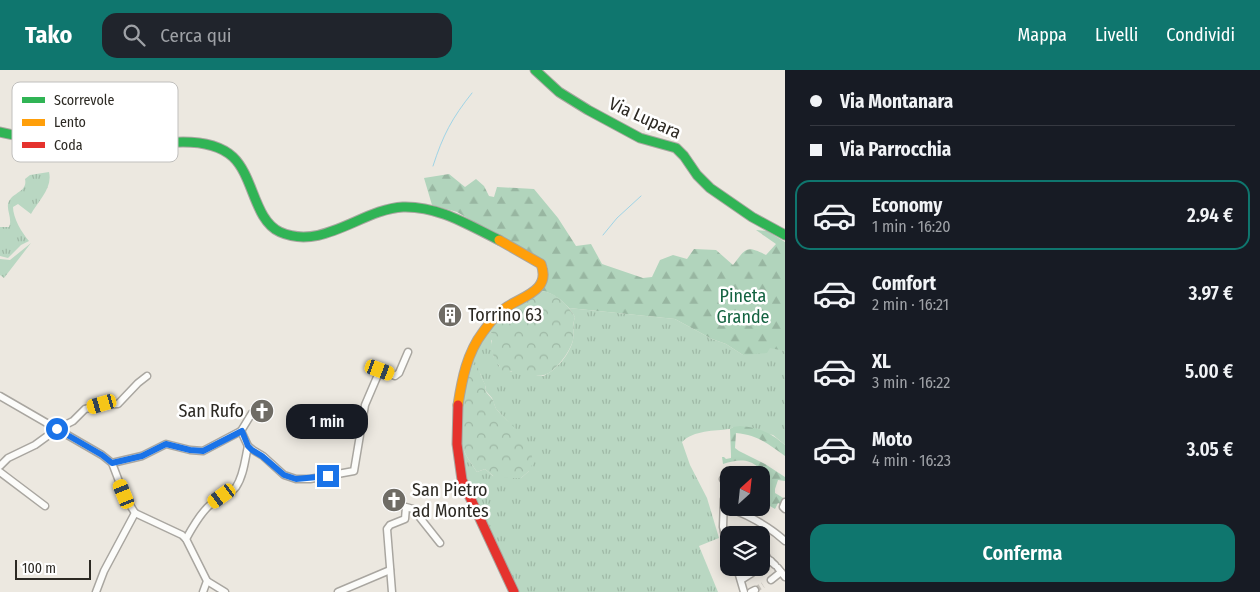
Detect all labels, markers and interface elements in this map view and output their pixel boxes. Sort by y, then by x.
search box [102,13,452,58]
text: Tako [25,21,72,49]
icon: search [120,21,148,49]
text: Cerca qui [160,24,232,47]
text: Mappa [1018,24,1067,46]
text: Livelli [1095,24,1138,46]
text: Condividi [1166,24,1235,46]
legend [12,82,178,162]
text: Via Montanara [840,90,953,113]
text: Scorrevole [54,92,114,109]
street label: Via Lupara [606,92,685,144]
text: Lento [54,114,86,131]
text: Coda [54,137,83,154]
text: Via Parrocchia [840,138,951,161]
icon: car [812,193,857,238]
text: Economy [872,194,942,217]
text: 2.94 € [1187,204,1233,227]
text: 1 min · 16:20 [872,217,951,236]
icon: car [812,271,857,316]
text: Comfort [872,272,936,295]
text: 3.97 € [1189,282,1233,305]
park label: Pineta Grande [717,285,770,328]
text: 2 min · 16:21 [872,295,949,314]
building icon: Torrino 63 [437,302,463,328]
place label: Torrino 63 [468,304,542,326]
icon: car [812,349,857,394]
text: XL [872,350,891,373]
car [363,358,396,382]
text: 5.00 € [1185,360,1233,383]
text: 3 min · 16:22 [872,373,950,392]
car [85,393,118,415]
church icon: San Rufo [249,398,275,424]
place label: San Rufo [179,400,244,422]
callout: 1 min [287,404,369,438]
text: 1 min [310,412,344,431]
route start [46,418,68,440]
icon: car [812,427,857,472]
text: Moto [872,428,912,451]
text: 3.05 € [1186,438,1233,461]
text: 4 min · 16:23 [872,451,951,470]
route end [317,465,339,487]
north arrow [720,466,770,516]
map controls [720,466,770,576]
car [111,477,136,511]
place label: San Pietro ad Montes [412,479,489,522]
car [205,481,238,511]
church icon: San Pietro ad Montes [381,487,407,513]
button: Conferma [810,524,1235,582]
button: layers [720,526,770,576]
scale bar [15,557,91,580]
text: 100 m [22,560,56,577]

